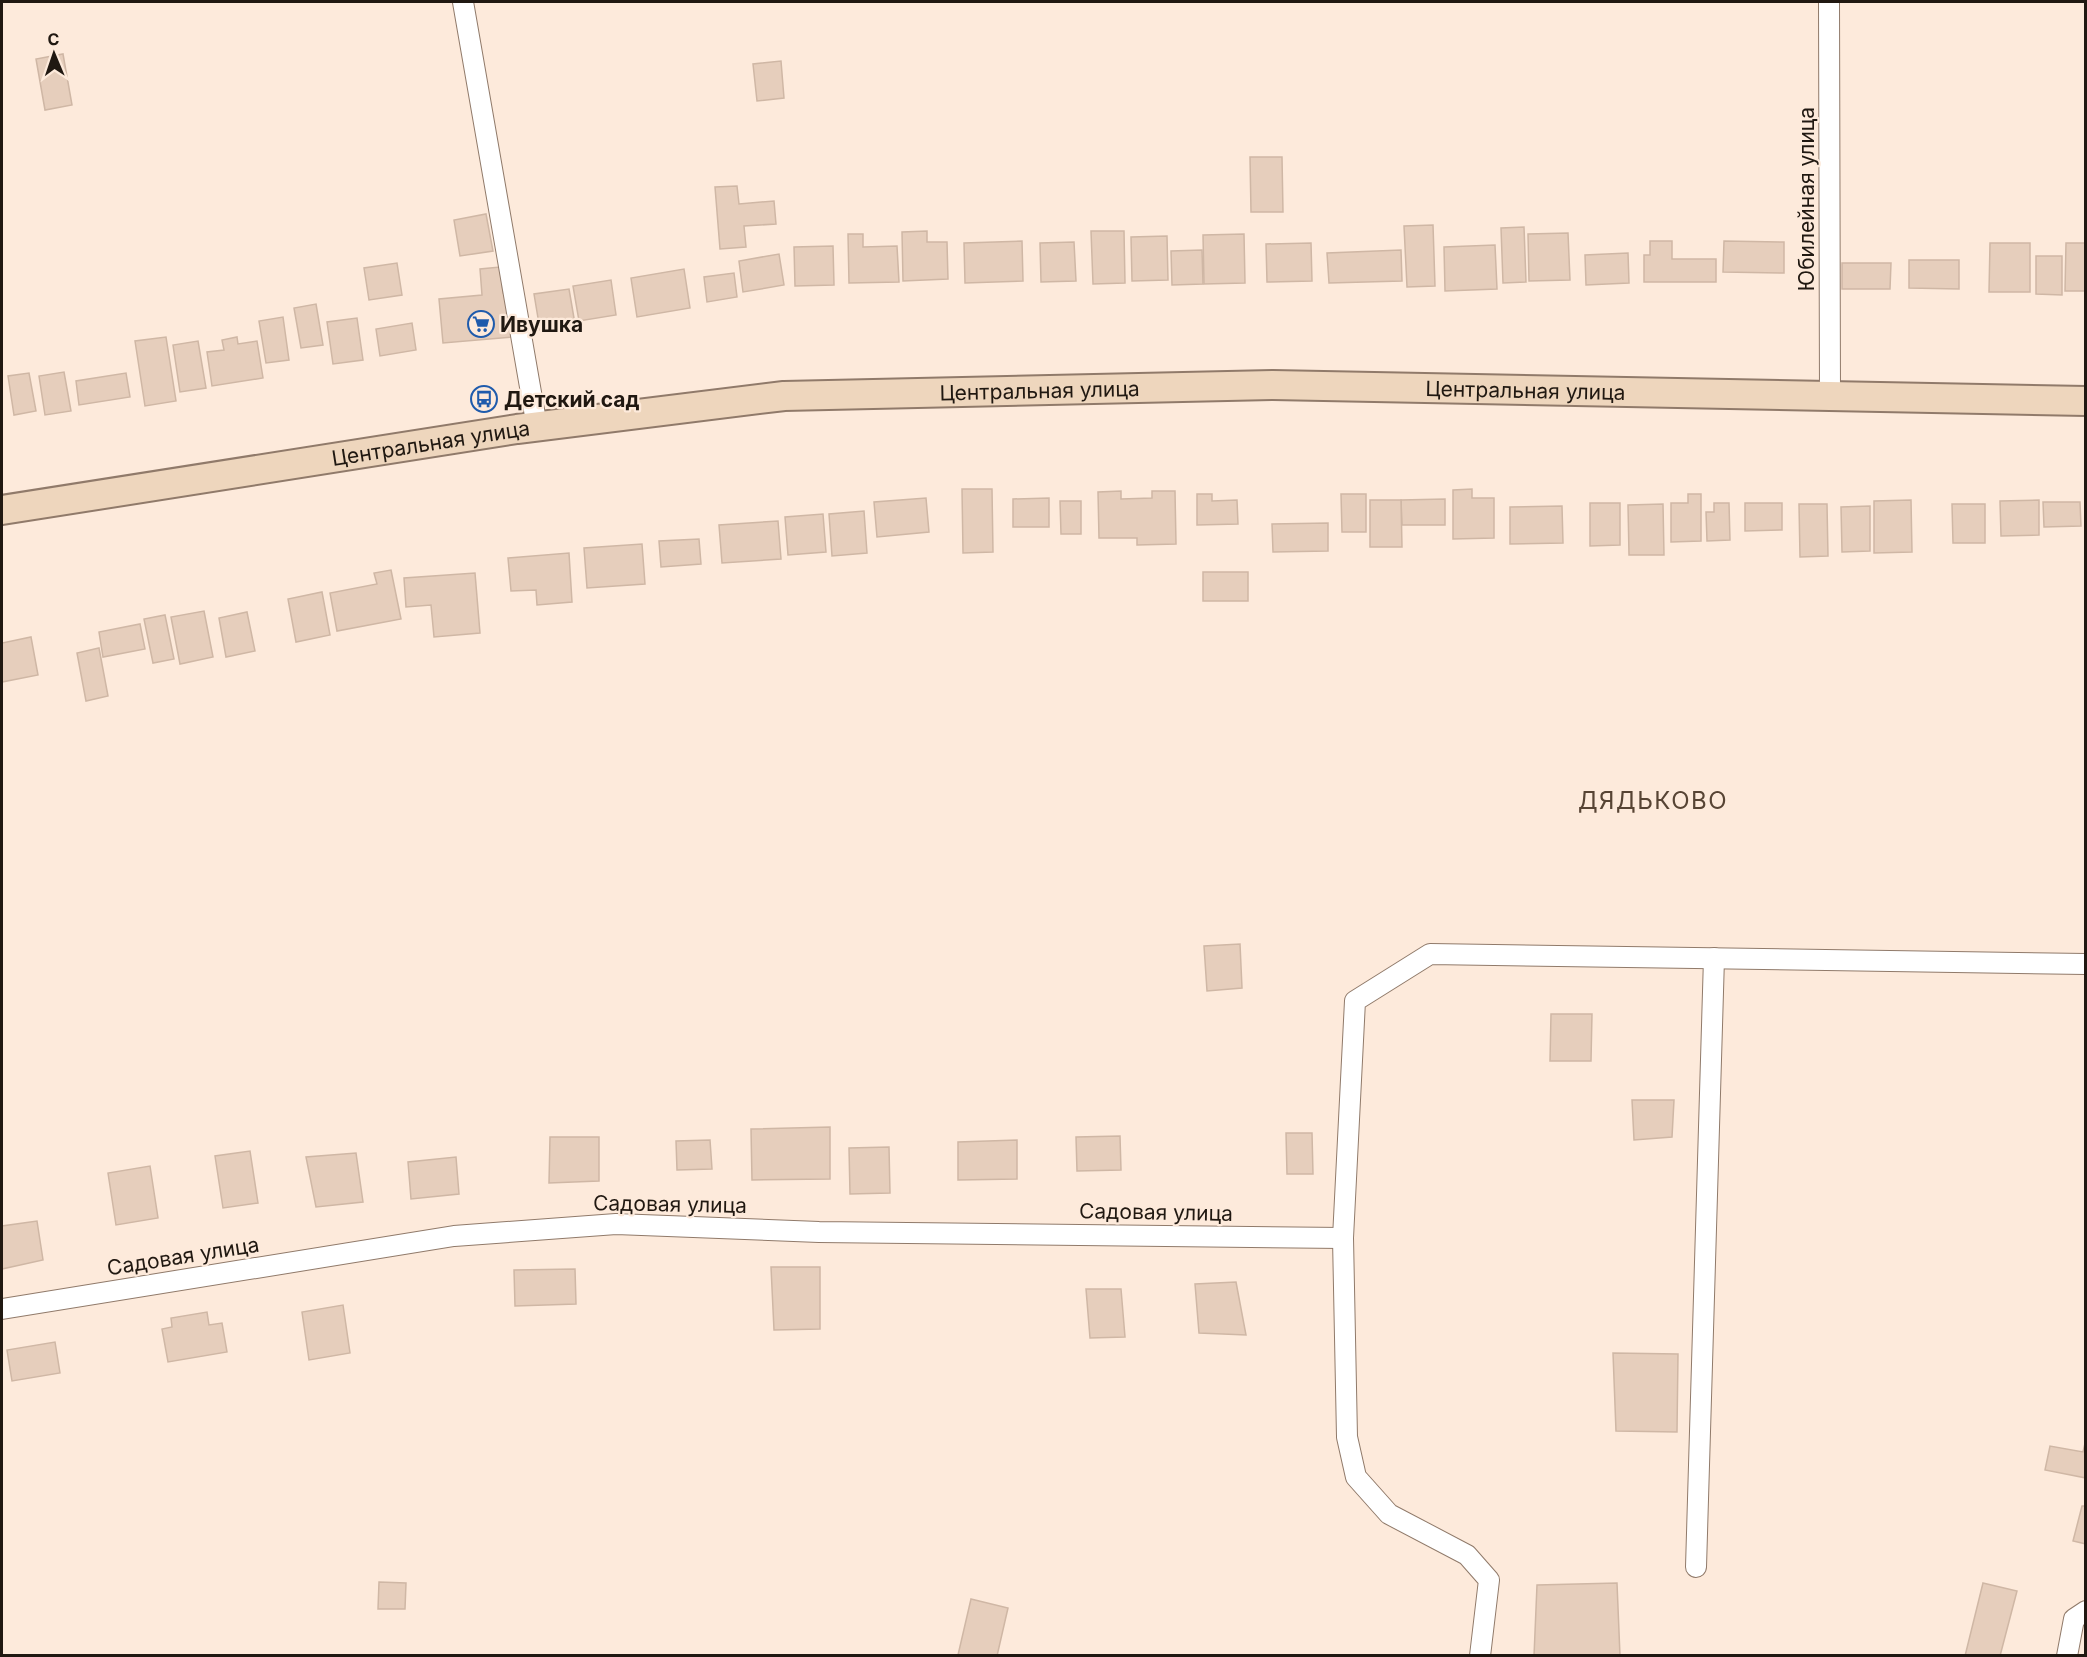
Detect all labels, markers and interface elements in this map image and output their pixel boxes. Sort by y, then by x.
north arrow [24,24,84,84]
text: С [47,29,60,49]
street label: Юбилейная улица [1794,107,1819,291]
supermarket icon: Ивушка [466,309,496,339]
place label: Ивушка [500,312,583,337]
street label: Центральная улица [939,376,1140,405]
street label: Центральная улица [1425,376,1626,404]
bus stop icon: Детский сад [469,384,499,414]
place label: Детский сад [504,387,639,412]
street label: Центральная улица [330,415,531,470]
district label: ДЯДЬКОВО [1578,786,1728,815]
street label: Садовая улица [593,1190,747,1218]
street label: Садовая улица [1079,1198,1233,1226]
street label: Садовая улица [105,1232,261,1280]

